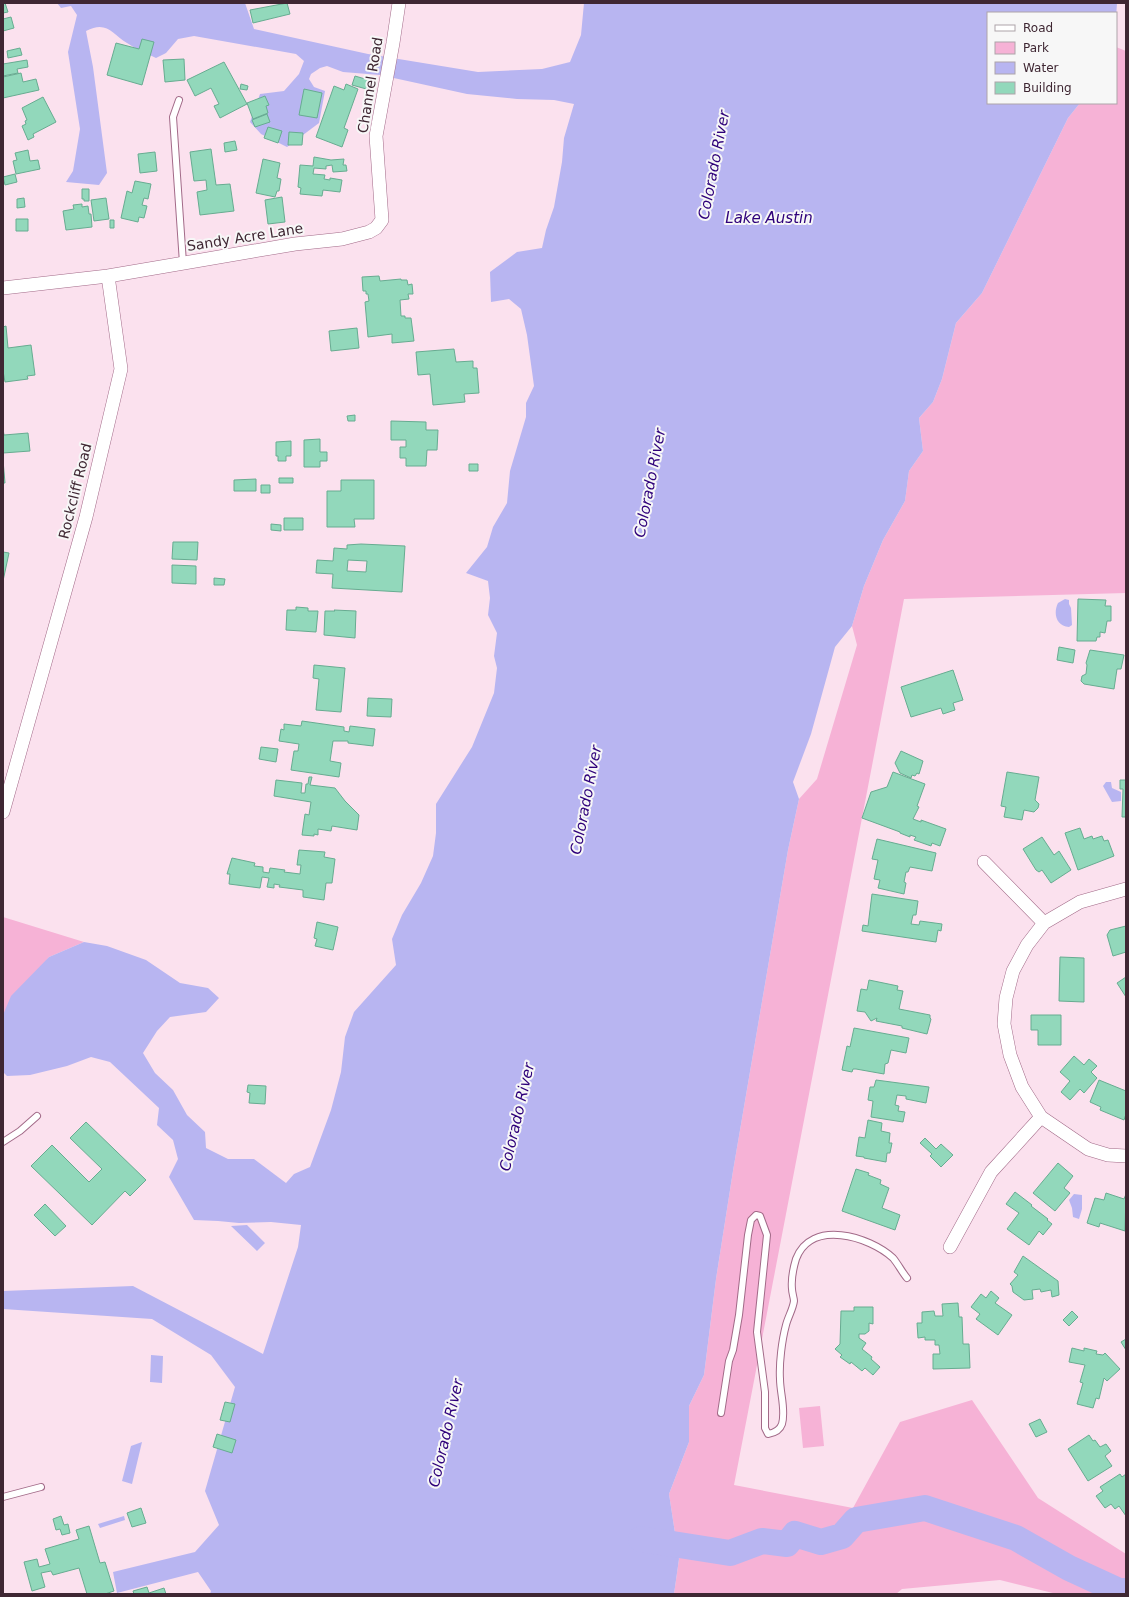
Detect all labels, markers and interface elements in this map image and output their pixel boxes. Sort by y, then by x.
legend [987,12,1117,104]
text: Road [1023,21,1053,35]
street label: Channel Road [355,36,385,134]
text: Park [1023,41,1049,55]
text: Water [1023,61,1059,75]
text: Building [1023,81,1072,95]
water label: Colorado River [695,108,734,221]
water label: Lake Austin [725,209,813,227]
street label: Sandy Acre Lane [186,220,304,254]
water label: Colorado River [631,426,670,539]
street label: Rockcliff Road [55,441,95,541]
water label: Colorado River [567,743,606,856]
water label: Colorado River [496,1060,538,1173]
water label: Colorado River [425,1376,467,1489]

